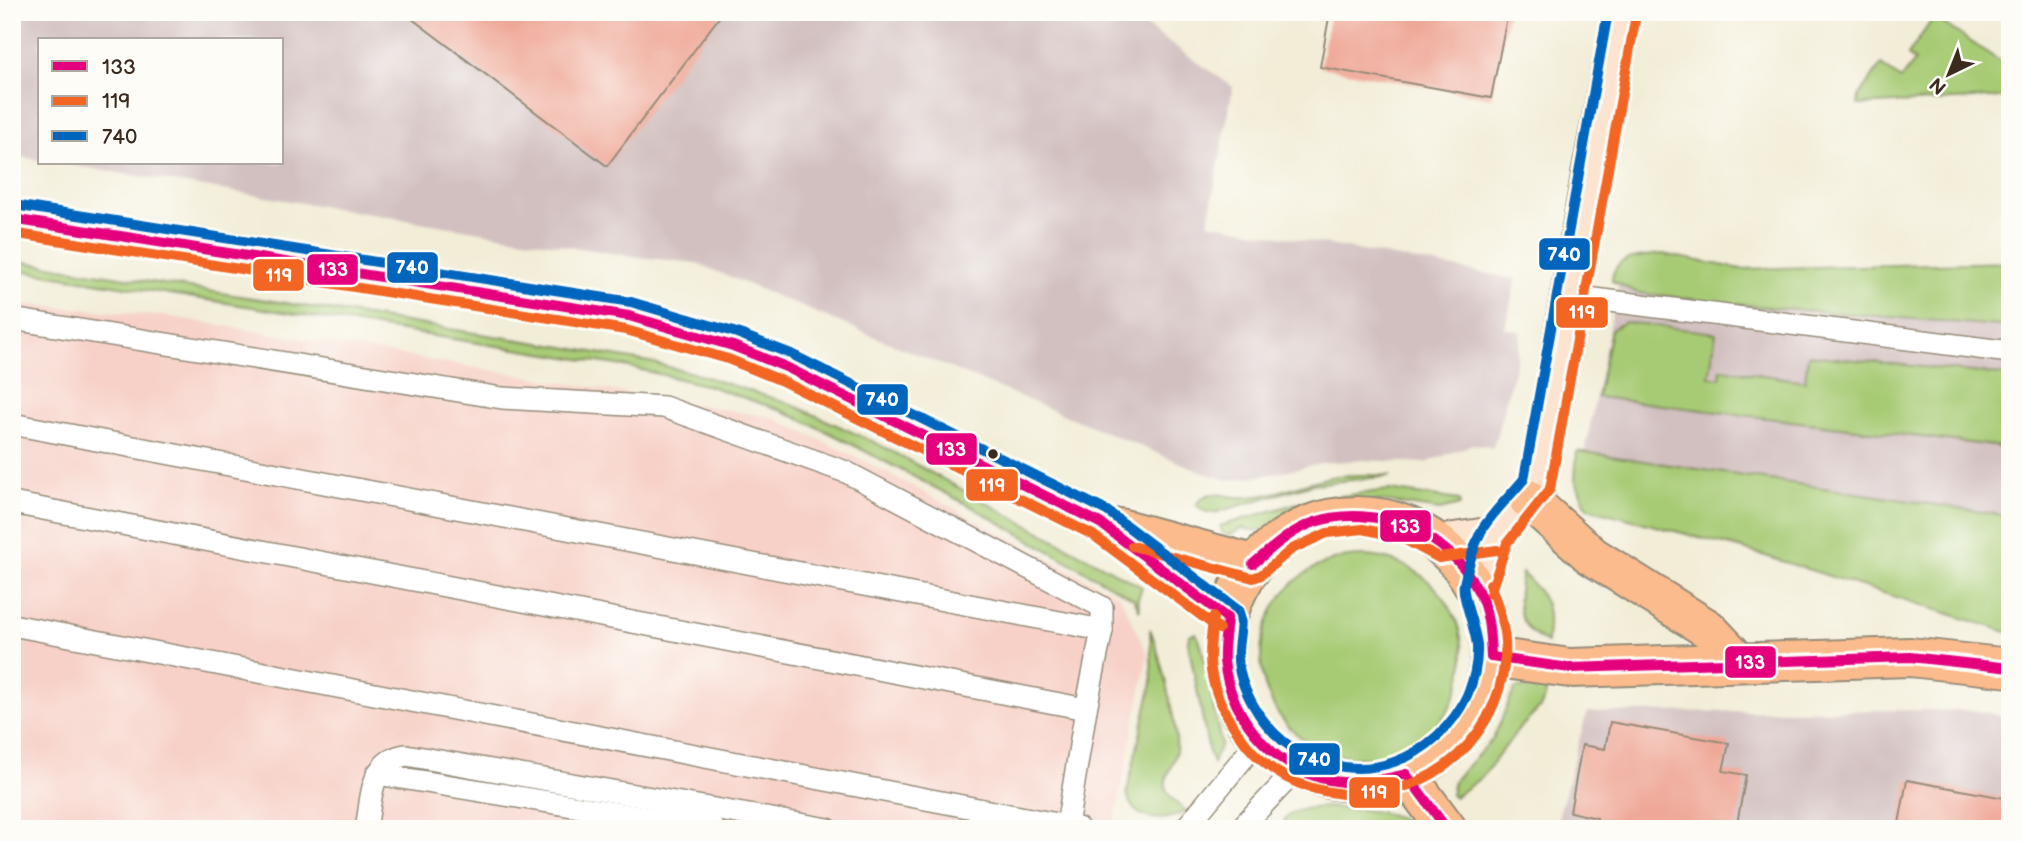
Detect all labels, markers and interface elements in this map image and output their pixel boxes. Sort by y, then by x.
legend [38,38,284,164]
north arrow [1913,38,1983,108]
text: 133 [102,55,136,80]
text: N [1925,72,1951,99]
text: 119 [102,89,130,114]
text: 740 [102,125,137,150]
line badge: 740 [1538,237,1591,271]
text: 740 [1547,244,1581,267]
line badge: 740 [386,251,439,284]
line badge: 133 [306,253,359,286]
text: 740 [395,257,429,280]
line badge: 119 [252,258,305,292]
text: 133 [318,259,348,282]
text: 119 [265,265,293,288]
line badge: 119 [1555,296,1609,329]
text: 119 [1568,302,1596,325]
line badge: 740 [856,383,909,416]
text: 740 [865,389,899,412]
line badge: 133 [925,432,978,466]
text: 133 [936,439,966,462]
unlabelled marker [986,447,1000,461]
line badge: 119 [965,468,1019,502]
text: 119 [978,475,1006,498]
line badge: 133 [1379,509,1432,543]
text: 133 [1390,516,1420,539]
line badge: 133 [1724,645,1777,679]
text: 133 [1735,652,1765,675]
line badge: 740 [1288,742,1341,776]
text: 740 [1297,749,1331,772]
line badge: 119 [1348,776,1401,809]
text: 119 [1360,782,1388,805]

